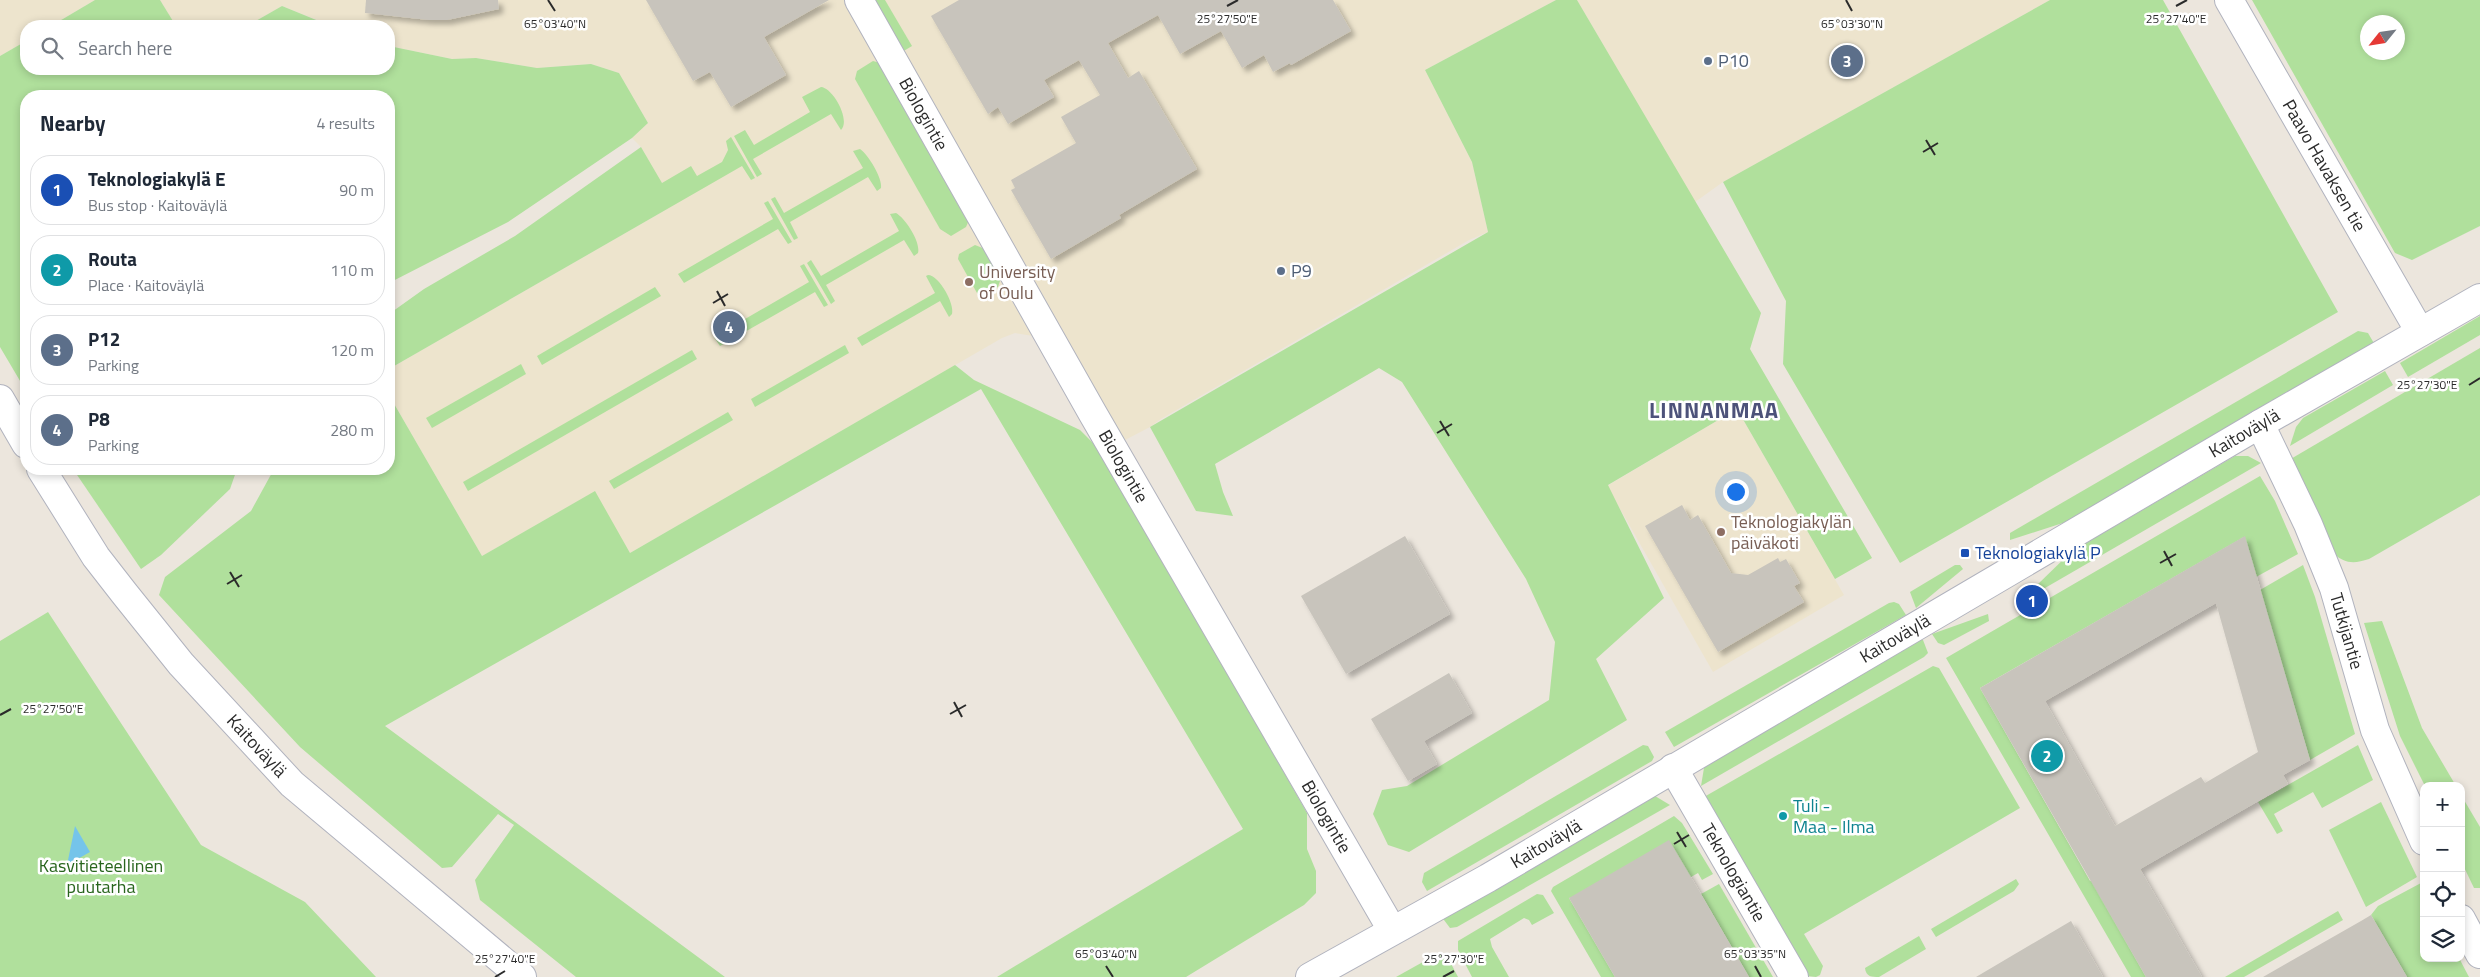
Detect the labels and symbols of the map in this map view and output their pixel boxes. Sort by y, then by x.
text: 25°27'50"E [1197,9,1258,28]
text: 25°27'40"E [2146,9,2207,28]
text: 65°03'40"N [524,14,586,33]
text: 65°03'30"N [1821,14,1883,33]
north arrow [2360,15,2405,60]
pin: 3 [1831,42,1863,80]
place label: P10 [1718,47,1749,74]
marker: P10 [1702,55,1714,67]
street label: Biologintie [892,72,955,155]
street label: Paavo Havaksen tie [2276,94,2373,236]
place label: P9 [1291,257,1312,284]
place label: University of Oulu [979,258,1056,306]
marker: P9 [1275,265,1287,277]
marker: University of Oulu [963,276,975,288]
pin: 4 [713,308,745,346]
text: 25°27'30"E [2397,375,2458,394]
district label: LINNANMAA [1649,393,1779,427]
street label: Kaitoväylä [2203,401,2285,464]
street label: Biologintie [1092,424,1156,508]
your location [1723,479,1749,505]
place label: Teknologiakylän päiväkoti [1731,508,1852,556]
marker: Teknologiakylän päiväkoti [1715,526,1727,538]
place label: Teknologiakylä P [1975,539,2101,566]
marker: Teknologiakylä P [1959,547,1971,559]
pin: 1 [2016,582,2048,620]
street label: Tutkijantie [2323,590,2371,672]
street label: Kaitoväylä [1854,607,1935,670]
text: 25°27'50"E [23,699,84,718]
street label: Kaitoväylä [221,708,294,783]
pin: 2 [2031,737,2063,775]
street label: Biologintie [1295,775,1359,858]
place label: Tuli - Maa - Ilma [1793,792,1875,840]
marker: Tuli - Maa - Ilma [1777,810,1789,822]
street label: Kaitoväylä [1505,812,1586,875]
street label: Teknologiantie [1695,818,1773,927]
park label: Kasvitieteellinen puutarha [39,852,163,900]
text: 65°03'40"N [1075,944,1137,963]
text: 65°03'35"N [1724,944,1786,963]
text: 25°27'40"E [475,949,536,968]
text: 25°27'30"E [1424,949,1485,968]

